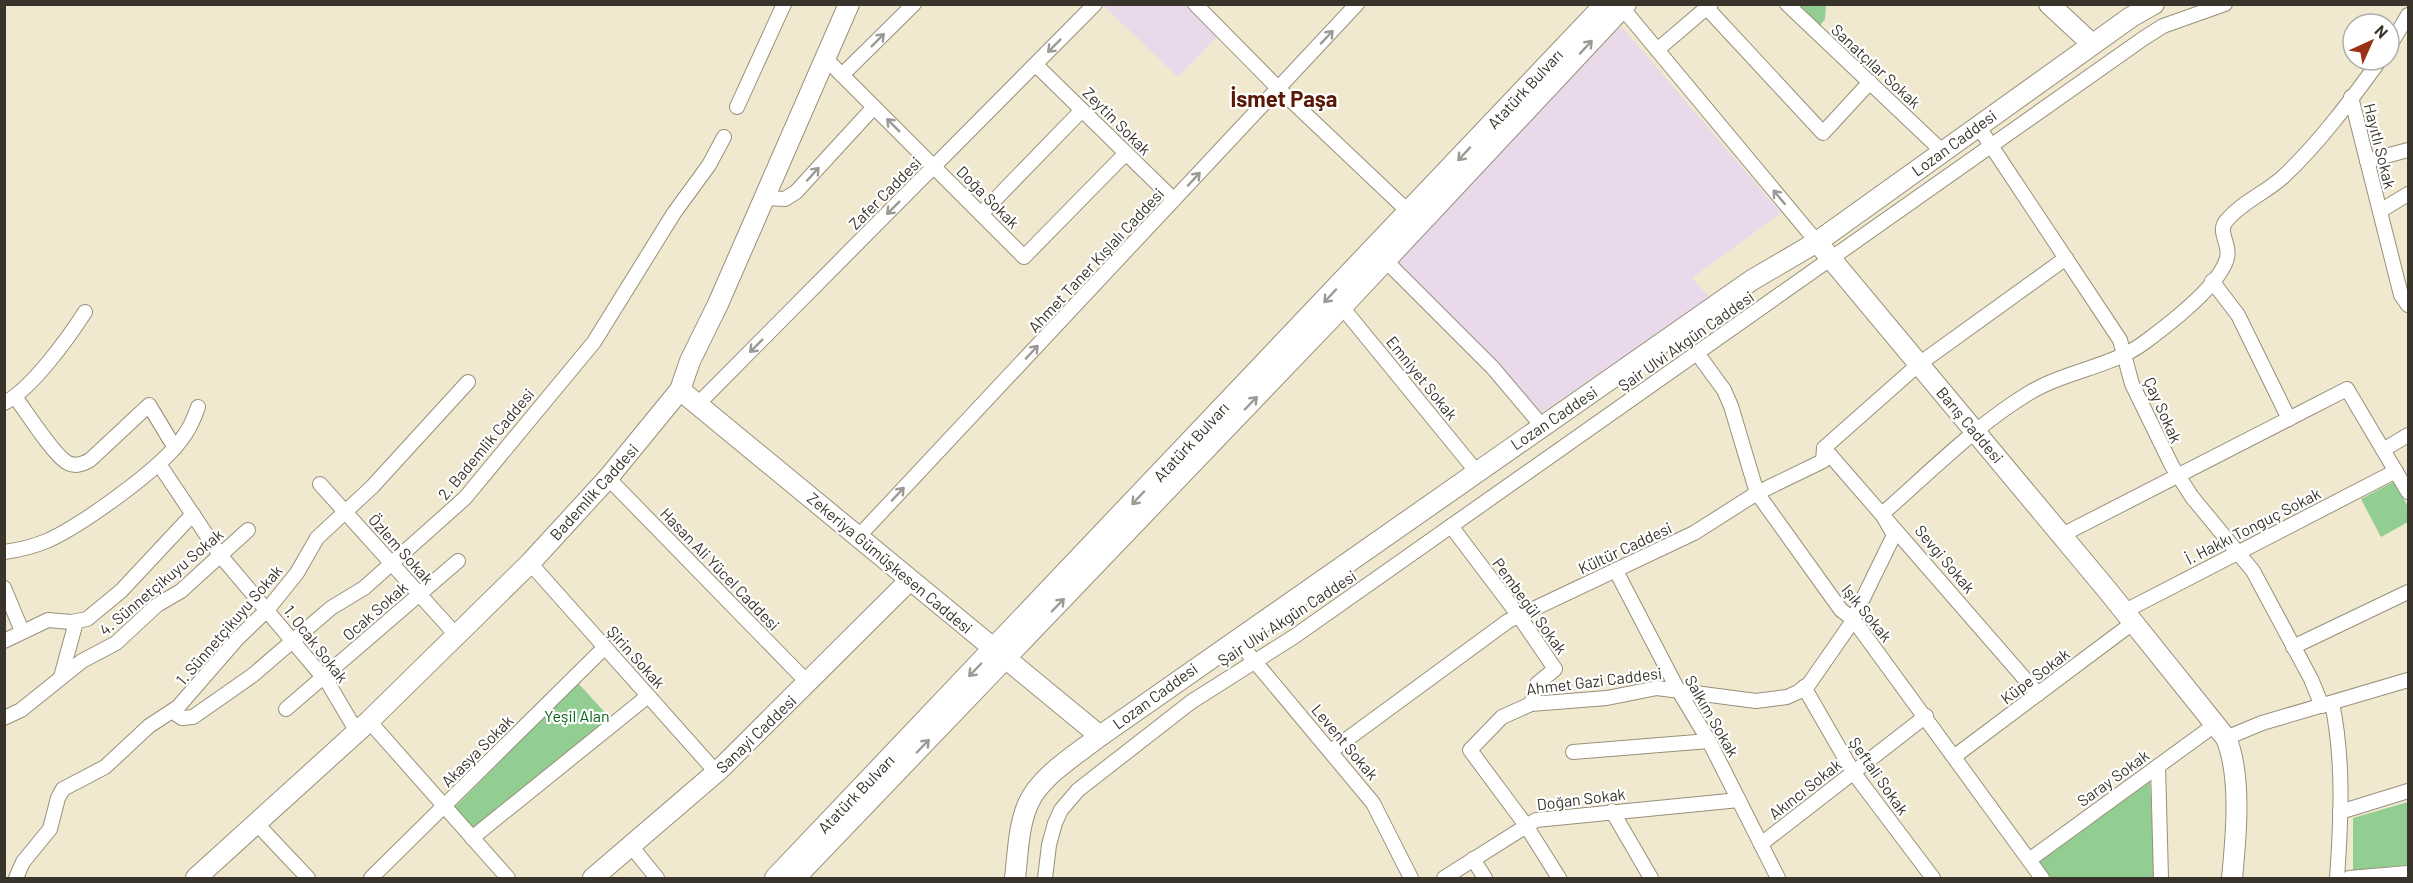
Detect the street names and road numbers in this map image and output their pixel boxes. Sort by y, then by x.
street label: Sanatçılar Sokak [1828,20,1925,112]
street label: Atatürk Bulvarı [1483,45,1566,132]
street label: Zeytin Sokak [1079,83,1155,159]
street label: Hayıtlı Sokak [2361,101,2400,191]
street label: Lozan Caddesi [1908,105,2000,180]
street label: Zafer Caddesi [844,152,925,233]
street label: Doğa Sokak [953,161,1024,232]
street label: Ahmet Taner Kışlalı Caddesi [1024,184,1168,336]
street label: Şair Ulvi Akgün Caddesi [1614,287,1757,395]
street label: Emniyet Sokak [1383,332,1462,423]
street label: Çay Sokak [2140,374,2186,446]
street label: Lozan Caddesi [1507,382,1601,454]
street label: Barış Caddesi [1933,383,2008,467]
street label: 2. Bademlik Caddesi [434,384,538,503]
street label: Atatürk Bulvarı [1149,398,1232,485]
street label: Bademlik Caddesi [545,440,642,544]
street label: İ. Hakkı Tonguç Sokak [2182,483,2324,568]
street label: Zekeriya Gümüşkesen Caddesi [804,488,977,637]
street label: Hasan Ali Yücel Caddesi [657,503,784,634]
street label: Özlem Sokak [365,510,438,588]
street label: Kültür Caddesi [1575,518,1675,577]
street label: Sevgi Sokak [1911,521,1979,597]
street label: 4. Sünnetçikuyu Sokak [95,524,226,639]
street label: Pembegül Sokak [1489,554,1572,658]
street label: 1. Sünnetçikuyu Sokak [171,561,286,688]
street label: Şair Ulvi Akgün Caddesi [1214,566,1360,670]
street label: Ocak Sokak [338,577,411,644]
street label: Işık Sokak [1838,580,1896,645]
street label: 1. Ocak Sokak [280,601,353,686]
street label: Şirin Sokak [603,622,669,692]
street label: Küpe Sokak [1997,644,2073,708]
street label: Lozan Caddesi [1109,658,1201,733]
street label: Ahmet Gazi Caddesi [1525,663,1663,698]
street label: Salkım Sokak [1681,672,1743,760]
street label: Sanayi Caddesi [712,691,800,777]
street label: Levent Sokak [1308,700,1383,783]
street label: Akasya Sokak [437,711,516,790]
street label: Şeftali Sokak [1846,733,1913,818]
street label: Saray Sokak [2073,745,2152,810]
street label: Atatürk Bulvarı [813,750,898,837]
street label: Akıncı Sokak [1765,754,1845,823]
street label: Doğan Sokak [1535,784,1626,813]

